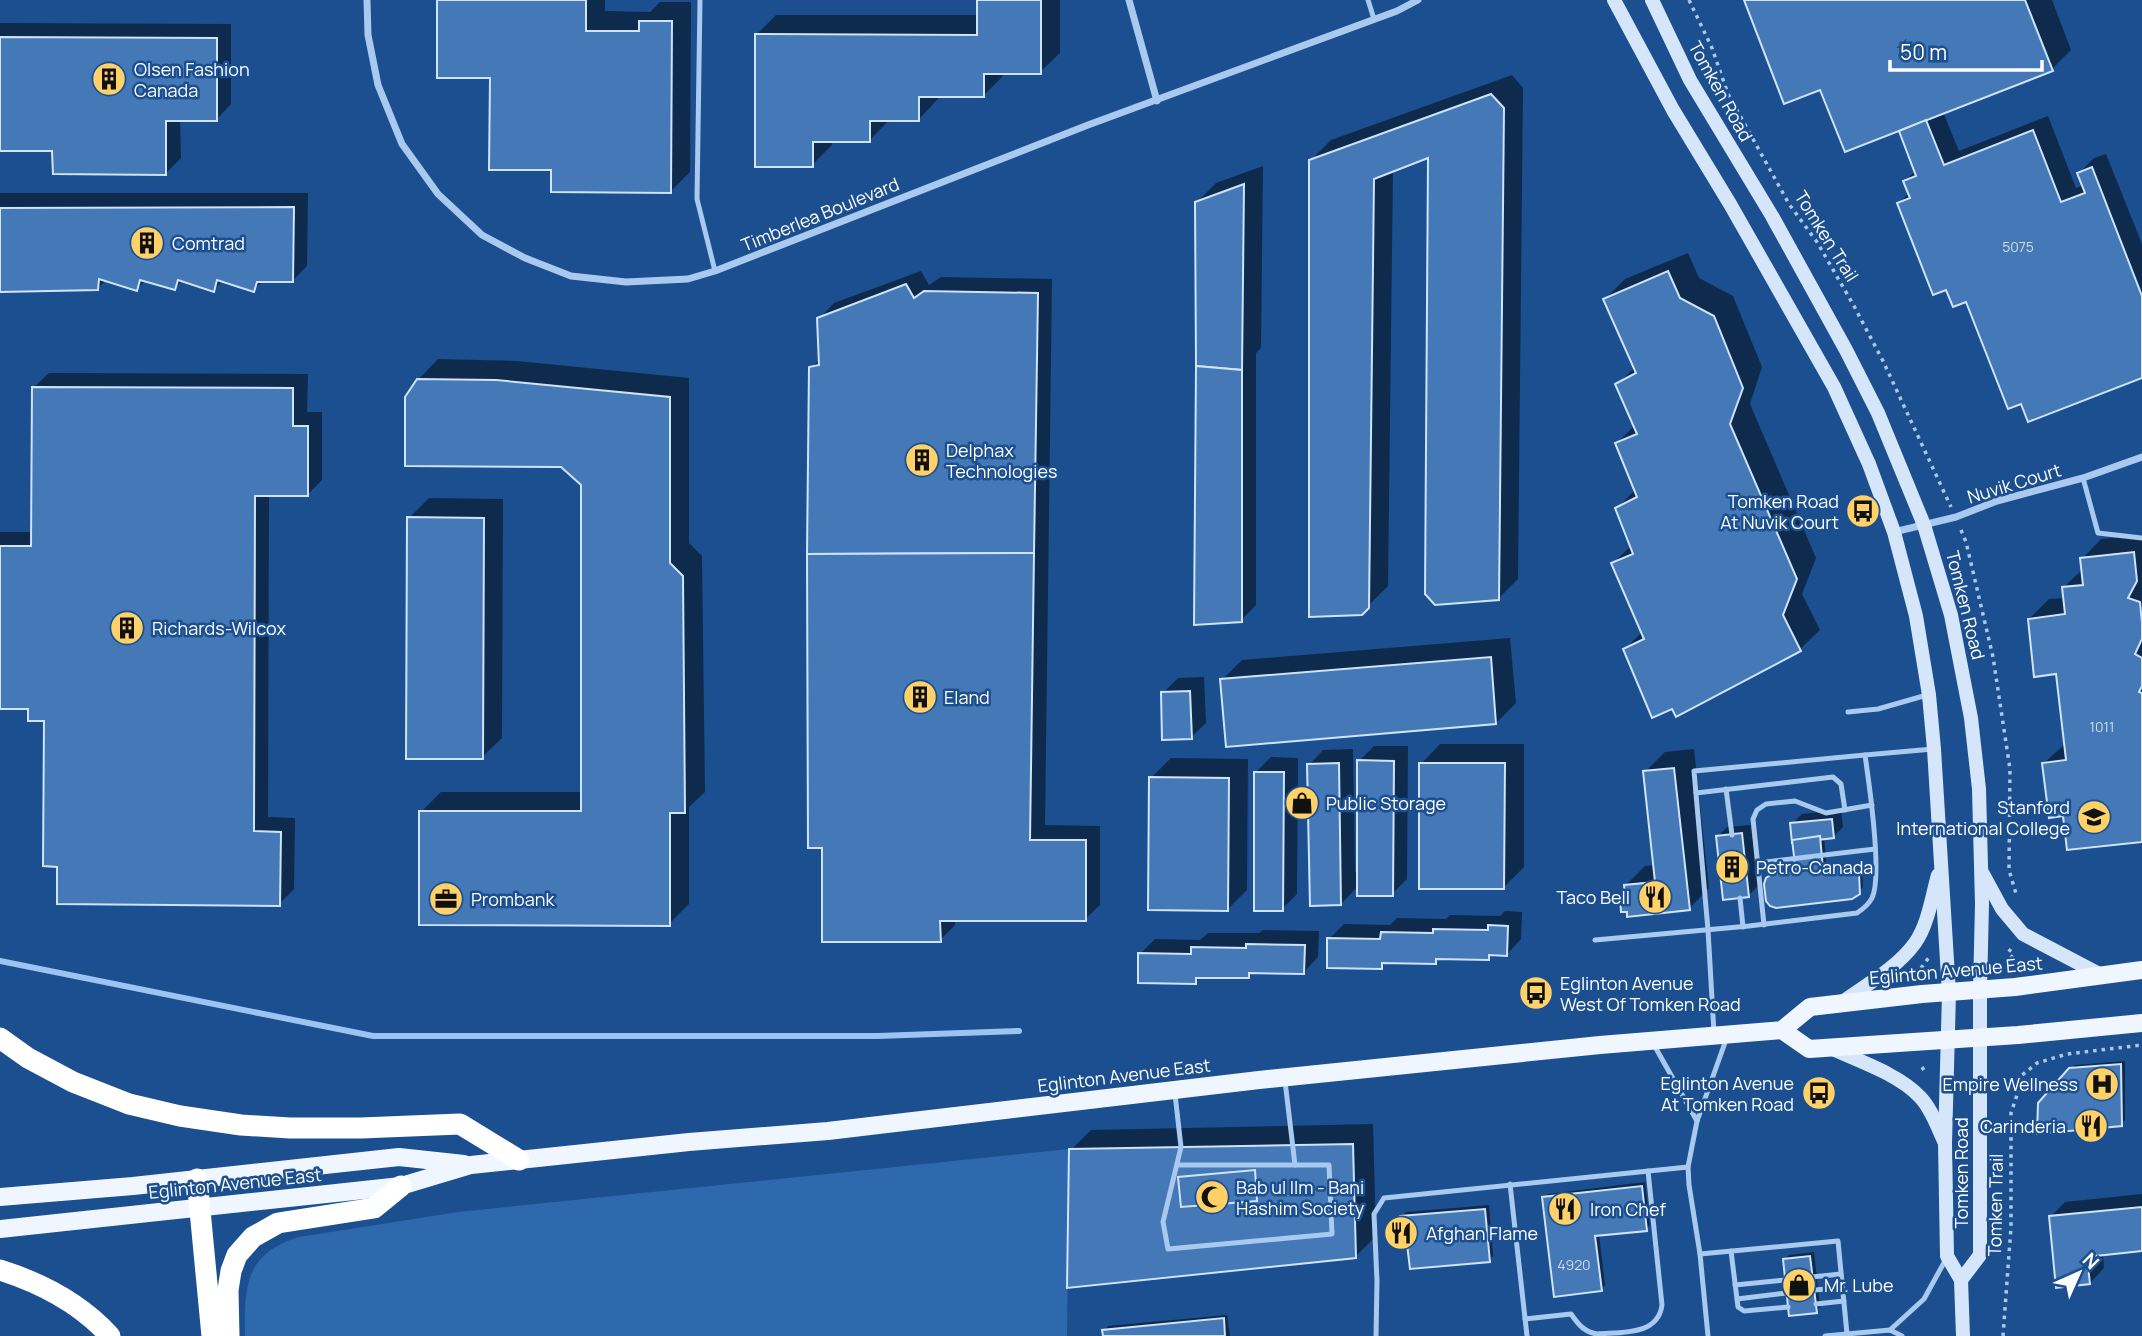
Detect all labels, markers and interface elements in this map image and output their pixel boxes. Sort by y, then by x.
scale bar [1890,28,2042,72]
street label: Tomken Road [1684,37,1758,145]
text: 50 m [1900,38,1947,66]
place label: Olsen Fashion Canada [134,57,250,102]
building icon: Olsen Fashion Canada [90,60,128,98]
street label: Timberlea Boulevard [737,171,903,257]
street label: Tomken Trail [1790,186,1864,286]
building icon: Comtrad [128,224,166,262]
place label: Comtrad [172,231,245,255]
house number: 5075 [2002,237,2034,256]
place label: Delphax Technologies [946,438,1057,483]
building icon: Delphax Technologies [903,441,941,479]
street label: Nuvik Court [1964,457,2064,509]
place label: Tomken Road At Nuvik Court [1720,489,1839,534]
bus stop icon: Tomken Road At Nuvik Court [1844,492,1882,530]
street label: Tomken Road [1941,548,1991,662]
building icon: Richards-Wilcox [108,609,146,647]
place label: Richards-Wilcox [152,616,286,640]
building icon: Eland [901,678,939,716]
place label: Eland [944,685,990,709]
house number: 1011 [2090,717,2114,736]
shop icon: Public Storage [1283,784,1321,822]
place label: Public Storage [1326,791,1446,815]
place label: Stanford International College [1896,795,2070,840]
school or university icon: Stanford International College [2075,798,2113,836]
building icon: Petro-Canada [1713,848,1751,886]
place label: Petro-Canada [1756,855,1873,879]
restaurant icon: Taco Bell [1636,878,1674,916]
office icon: Prombank [427,880,465,918]
place label: Taco Bell [1557,885,1630,909]
place label: Prombank [471,887,555,911]
street label: Eglinton Avenue East [1868,950,2044,990]
place label: Eglinton Avenue West Of Tomken Road [1560,971,1741,1016]
bus stop icon: Eglinton Avenue West Of Tomken Road [1517,974,1555,1012]
street label: Eglinton Avenue East [1036,1052,1212,1098]
hospital icon: Empire Wellness [2083,1065,2121,1103]
place label: Eglinton Avenue At Tomken Road [1661,1071,1794,1116]
place label: Empire Wellness [1942,1072,2078,1096]
bus stop icon: Eglinton Avenue At Tomken Road [1800,1074,1838,1112]
restaurant icon: Carinderia [2072,1107,2110,1145]
place label: Carinderia [1980,1114,2066,1138]
street label: Tomken Road [1949,1117,1973,1229]
street label: Tomken Trail [1982,1153,2008,1257]
street label: Eglinton Avenue East [147,1162,323,1204]
place label: Bab ul Ilm - Bani Hashim Society [1236,1175,1365,1220]
mosque icon: Bab ul Ilm - Bani Hashim Society [1193,1178,1231,1216]
restaurant icon: Iron Chef [1546,1190,1584,1228]
place label: Iron Chef [1590,1197,1667,1221]
restaurant icon: Afghan Flame [1382,1214,1420,1252]
place label: Afghan Flame [1426,1221,1538,1245]
north arrow [2044,1238,2114,1308]
text: N [2077,1247,2105,1275]
house number: 4920 [1557,1255,1591,1274]
shop icon: Mr. Lube [1780,1266,1818,1304]
place label: Mr. Lube [1824,1273,1893,1297]

